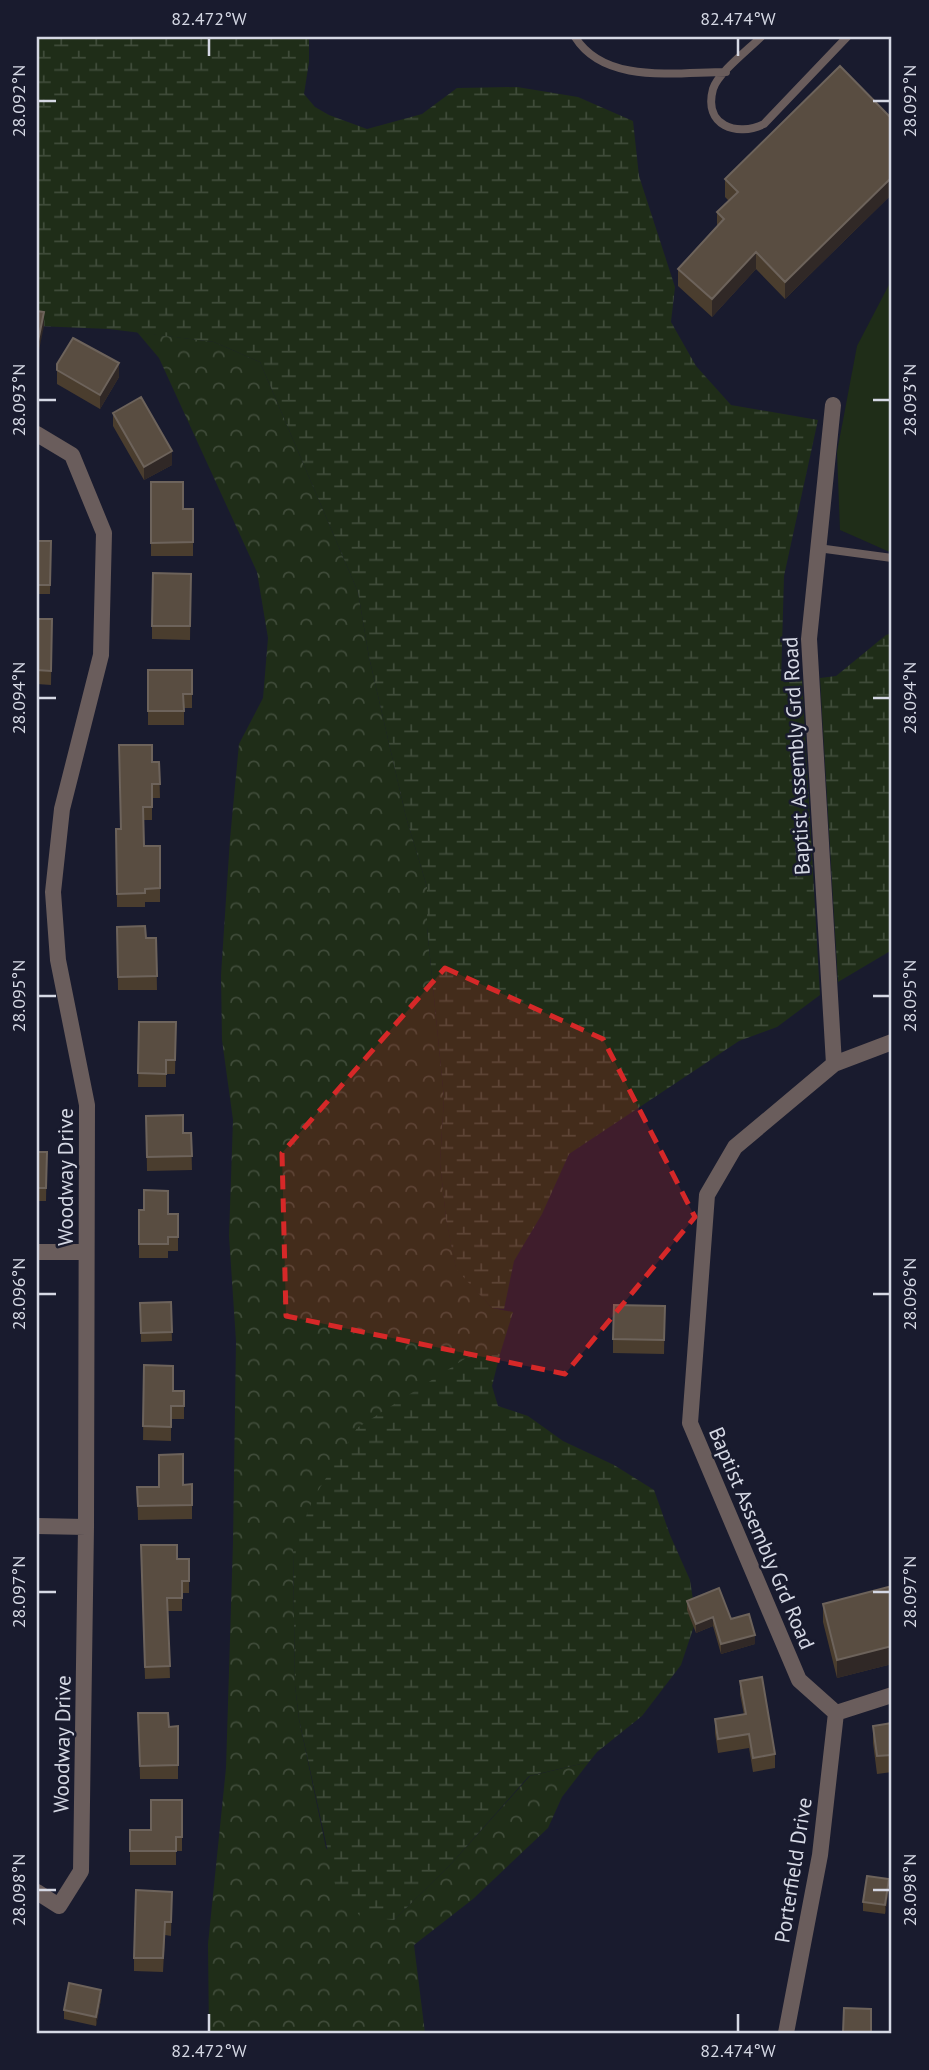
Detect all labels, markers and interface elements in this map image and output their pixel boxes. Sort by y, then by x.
text: 82.472°W [171,7,247,30]
text: 82.474°W [700,7,776,30]
text: 28.092°N [7,65,30,137]
text: 28.092°N [898,65,921,137]
text: 28.093°N [7,364,30,436]
text: 28.093°N [898,364,921,436]
street label: Baptist Assembly Grd Road [776,636,816,876]
text: 28.094°N [7,662,30,734]
text: 28.094°N [898,662,921,734]
text: 28.095°N [7,960,30,1032]
text: 28.095°N [898,960,921,1032]
street label: Woodway Drive [52,1108,79,1246]
text: 28.096°N [7,1258,30,1330]
text: 28.096°N [898,1258,921,1330]
street label: Baptist Assembly Grd Road [703,1423,821,1653]
text: 28.097°N [7,1556,30,1628]
text: 28.097°N [898,1556,921,1628]
street label: Woodway Drive [47,1675,77,1813]
street label: Porterfield Drive [768,1795,818,1945]
text: 28.098°N [7,1854,30,1926]
text: 28.098°N [898,1854,921,1926]
text: 82.472°W [171,2039,247,2062]
text: 82.474°W [700,2039,776,2062]

